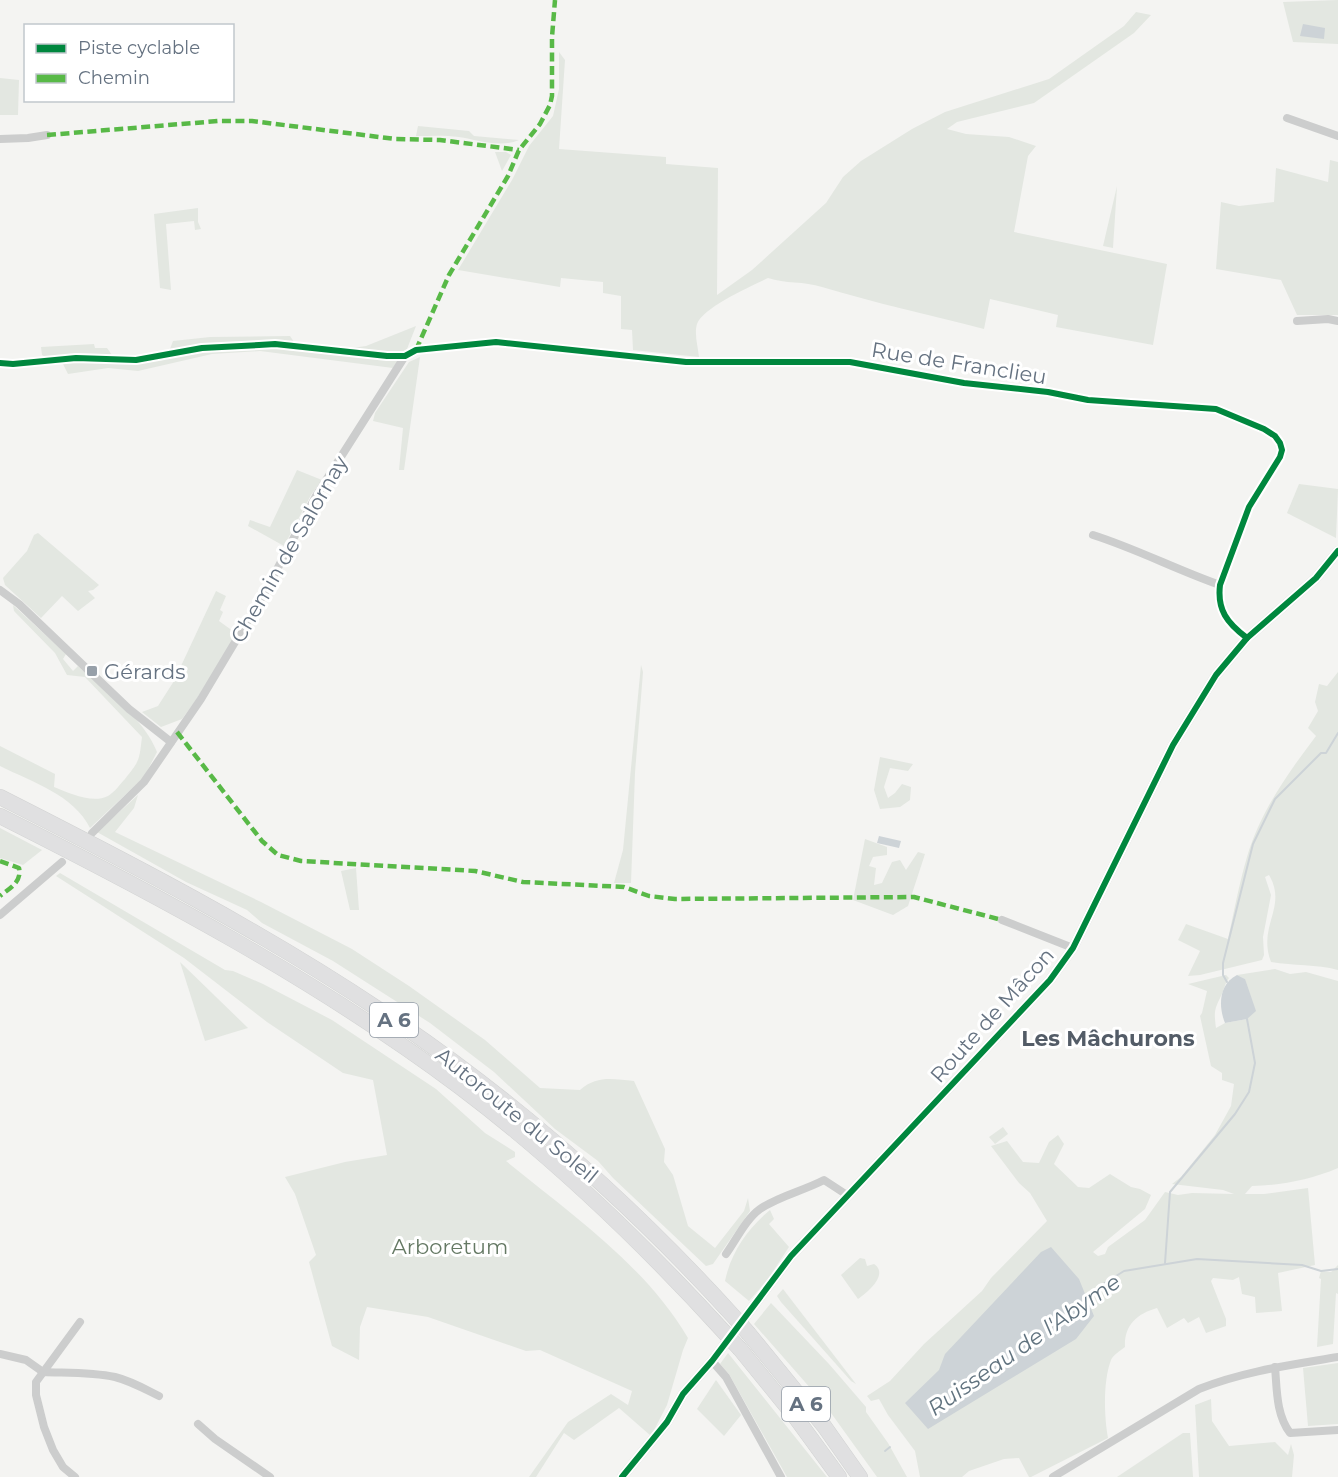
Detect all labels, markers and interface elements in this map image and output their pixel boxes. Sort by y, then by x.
legend [24,24,234,102]
text: Piste cyclable [78,37,200,59]
text: Chemin [78,67,150,89]
street label: Rue de Franclieu [870,337,1048,389]
street label: Chemin de Salornay [225,451,353,647]
place label: Gérards [104,659,186,684]
marker: Gérards [85,664,99,678]
street label: Route de Mâcon [925,942,1059,1088]
road number: A 6 [370,1003,418,1037]
district label: Les Mâchurons [1021,1025,1195,1052]
street label: Autoroute du Soleil [431,1042,603,1188]
park label: Arboretum [392,1234,508,1259]
water label: Ruisseau de l'Abyme [922,1268,1126,1422]
road number: A 6 [782,1387,830,1421]

